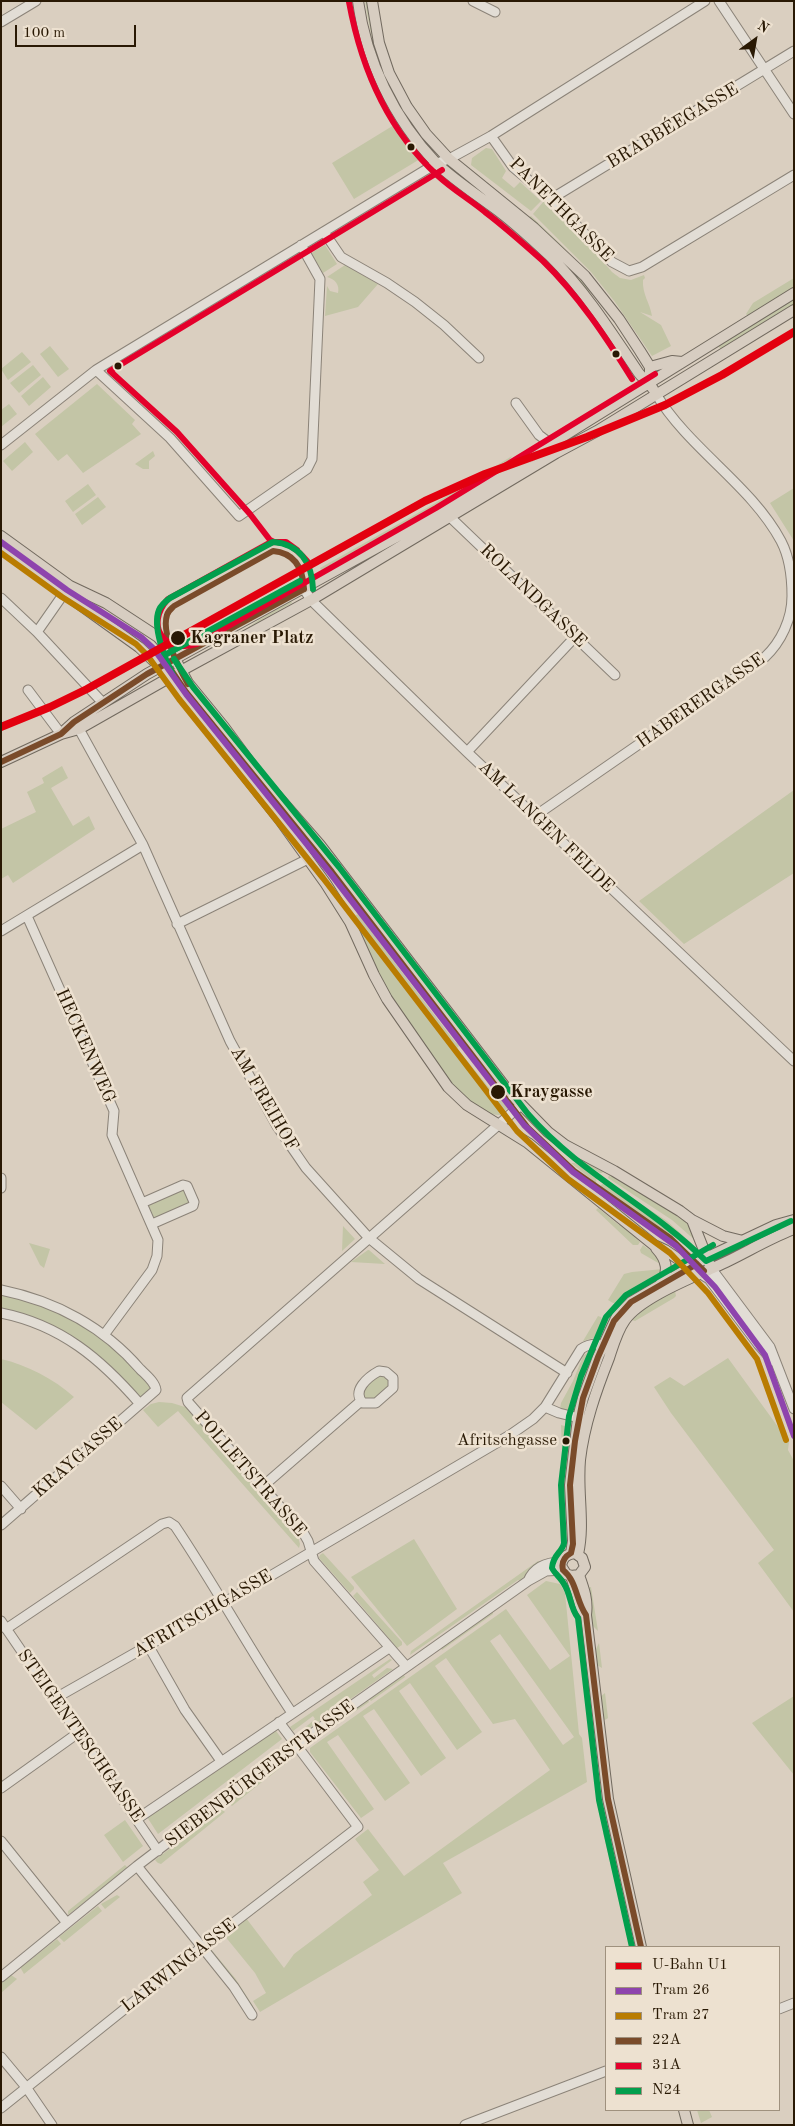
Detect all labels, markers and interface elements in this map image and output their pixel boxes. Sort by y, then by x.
scale bar [18,15,139,47]
north arrow [730,15,780,65]
text: N [755,19,771,36]
text: 100 m [23,26,65,41]
street label: BRABBÉEGASSE [603,78,743,174]
unlabelled marker [406,142,416,152]
street label: PANETHGASSE [504,153,618,267]
unlabelled marker [611,349,621,359]
unlabelled marker [113,361,123,371]
street label: ROLANDGASSE [475,540,591,652]
place label: Kagraner Platz [190,627,313,649]
marker: Kagraner Platz [169,629,187,647]
street label: HABERERGASSE [633,649,769,753]
street label: AM LANGEN FELDE [473,756,619,898]
street label: HECKENWEG [50,985,120,1107]
street label: AM FREIHOF [225,1043,303,1155]
place label: Kraygasse [510,1081,593,1103]
marker: Kraygasse [489,1083,507,1101]
street label: POLLETSTRASSE [189,1407,311,1541]
street label: KRAYGASSE [29,1413,127,1503]
place label: Afritschgasse [457,1431,557,1451]
marker: Afritschgasse [561,1436,571,1446]
street label: AFRITSCHGASSE [130,1565,276,1663]
street label: STEIGENTESCHGASSE [12,1645,148,1827]
street label: SIEBENBÜRGERSTRASSE [161,1696,359,1852]
street label: LARWINGASSE [117,1914,241,2018]
legend [605,1946,780,2111]
text: U-Bahn U1 [652,1958,728,1973]
text: Tram 26 [652,1983,710,1998]
text: Tram 27 [652,2008,710,2023]
text: 22A [652,2033,681,2048]
text: 31A [652,2058,681,2073]
text: N24 [652,2083,681,2098]

